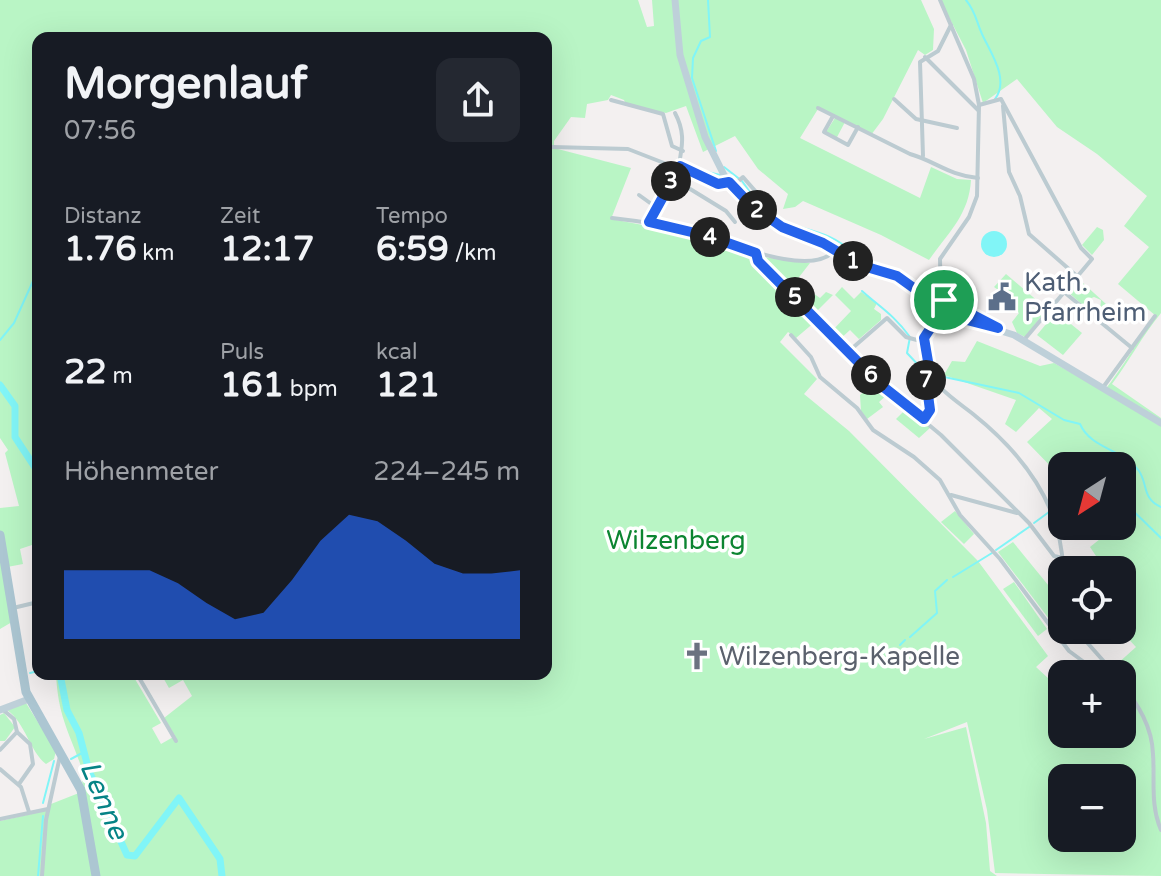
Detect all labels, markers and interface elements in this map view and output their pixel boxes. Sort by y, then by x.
text: Morgenlauf [64,58,307,111]
button: share [436,58,520,142]
text: 07:56 [64,115,136,146]
pin: 3 [651,161,691,201]
text: 3 [664,168,678,194]
pin: 2 [737,190,777,230]
text: 2 [750,197,764,223]
text: Distanz [64,203,141,229]
text: Zeit [220,203,260,229]
text: Tempo [376,203,448,229]
pin: 4 [690,217,730,257]
text: 4 [703,224,717,250]
text: 1.76 [64,229,137,270]
text: 12:17 [220,229,314,270]
text: 6:59 [376,229,449,270]
text: km [137,240,174,266]
text: /km [449,240,497,266]
pin: 1 [833,241,873,281]
text: 1 [846,248,860,274]
pin [910,266,978,334]
place label: Kath. Pfarrheim [1024,267,1146,328]
pin: 5 [775,277,815,317]
icon: arrive [922,278,966,322]
public building icon: Kath. Pfarrheim [987,282,1017,312]
text: 5 [788,284,802,310]
text: Puls [220,339,264,365]
text: kcal [376,339,417,365]
text: 22 [64,352,107,393]
pin: 6 [851,355,891,395]
pin: 7 [906,360,946,400]
text: 6 [864,362,878,388]
text: m [107,363,133,389]
text: 161 [220,365,284,406]
text: 121 [376,365,440,406]
text: 7 [919,367,933,393]
text: bpm [284,376,338,402]
north arrow [1048,452,1136,540]
map controls [1048,452,1136,852]
text: Höhenmeter [64,456,218,487]
text: 224–245 m [373,456,520,487]
park label: Wilzenberg [606,525,746,556]
button: locate [1048,556,1136,644]
church icon: Wilzenberg-Kapelle [682,641,712,671]
place label: Wilzenberg-Kapelle [719,641,960,672]
button: + [1048,660,1136,748]
water label: Lenne [72,756,136,846]
button: − [1048,764,1136,852]

